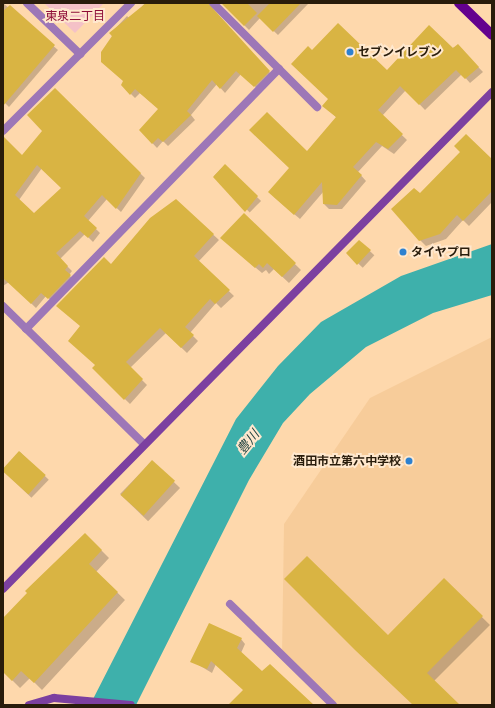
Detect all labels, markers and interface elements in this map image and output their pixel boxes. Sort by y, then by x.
park label: 東泉二丁目 [45,9,105,23]
place label: セブンイレブン [358,45,442,59]
marker: セブンイレブン [345,47,355,57]
place label: タイヤプロ [411,245,471,259]
marker: タイヤプロ [398,247,408,257]
water label: 豊川 [234,427,262,457]
place label: 酒田市立第六中学校 [293,454,401,468]
marker: 酒田市立第六中学校 [404,456,414,466]

